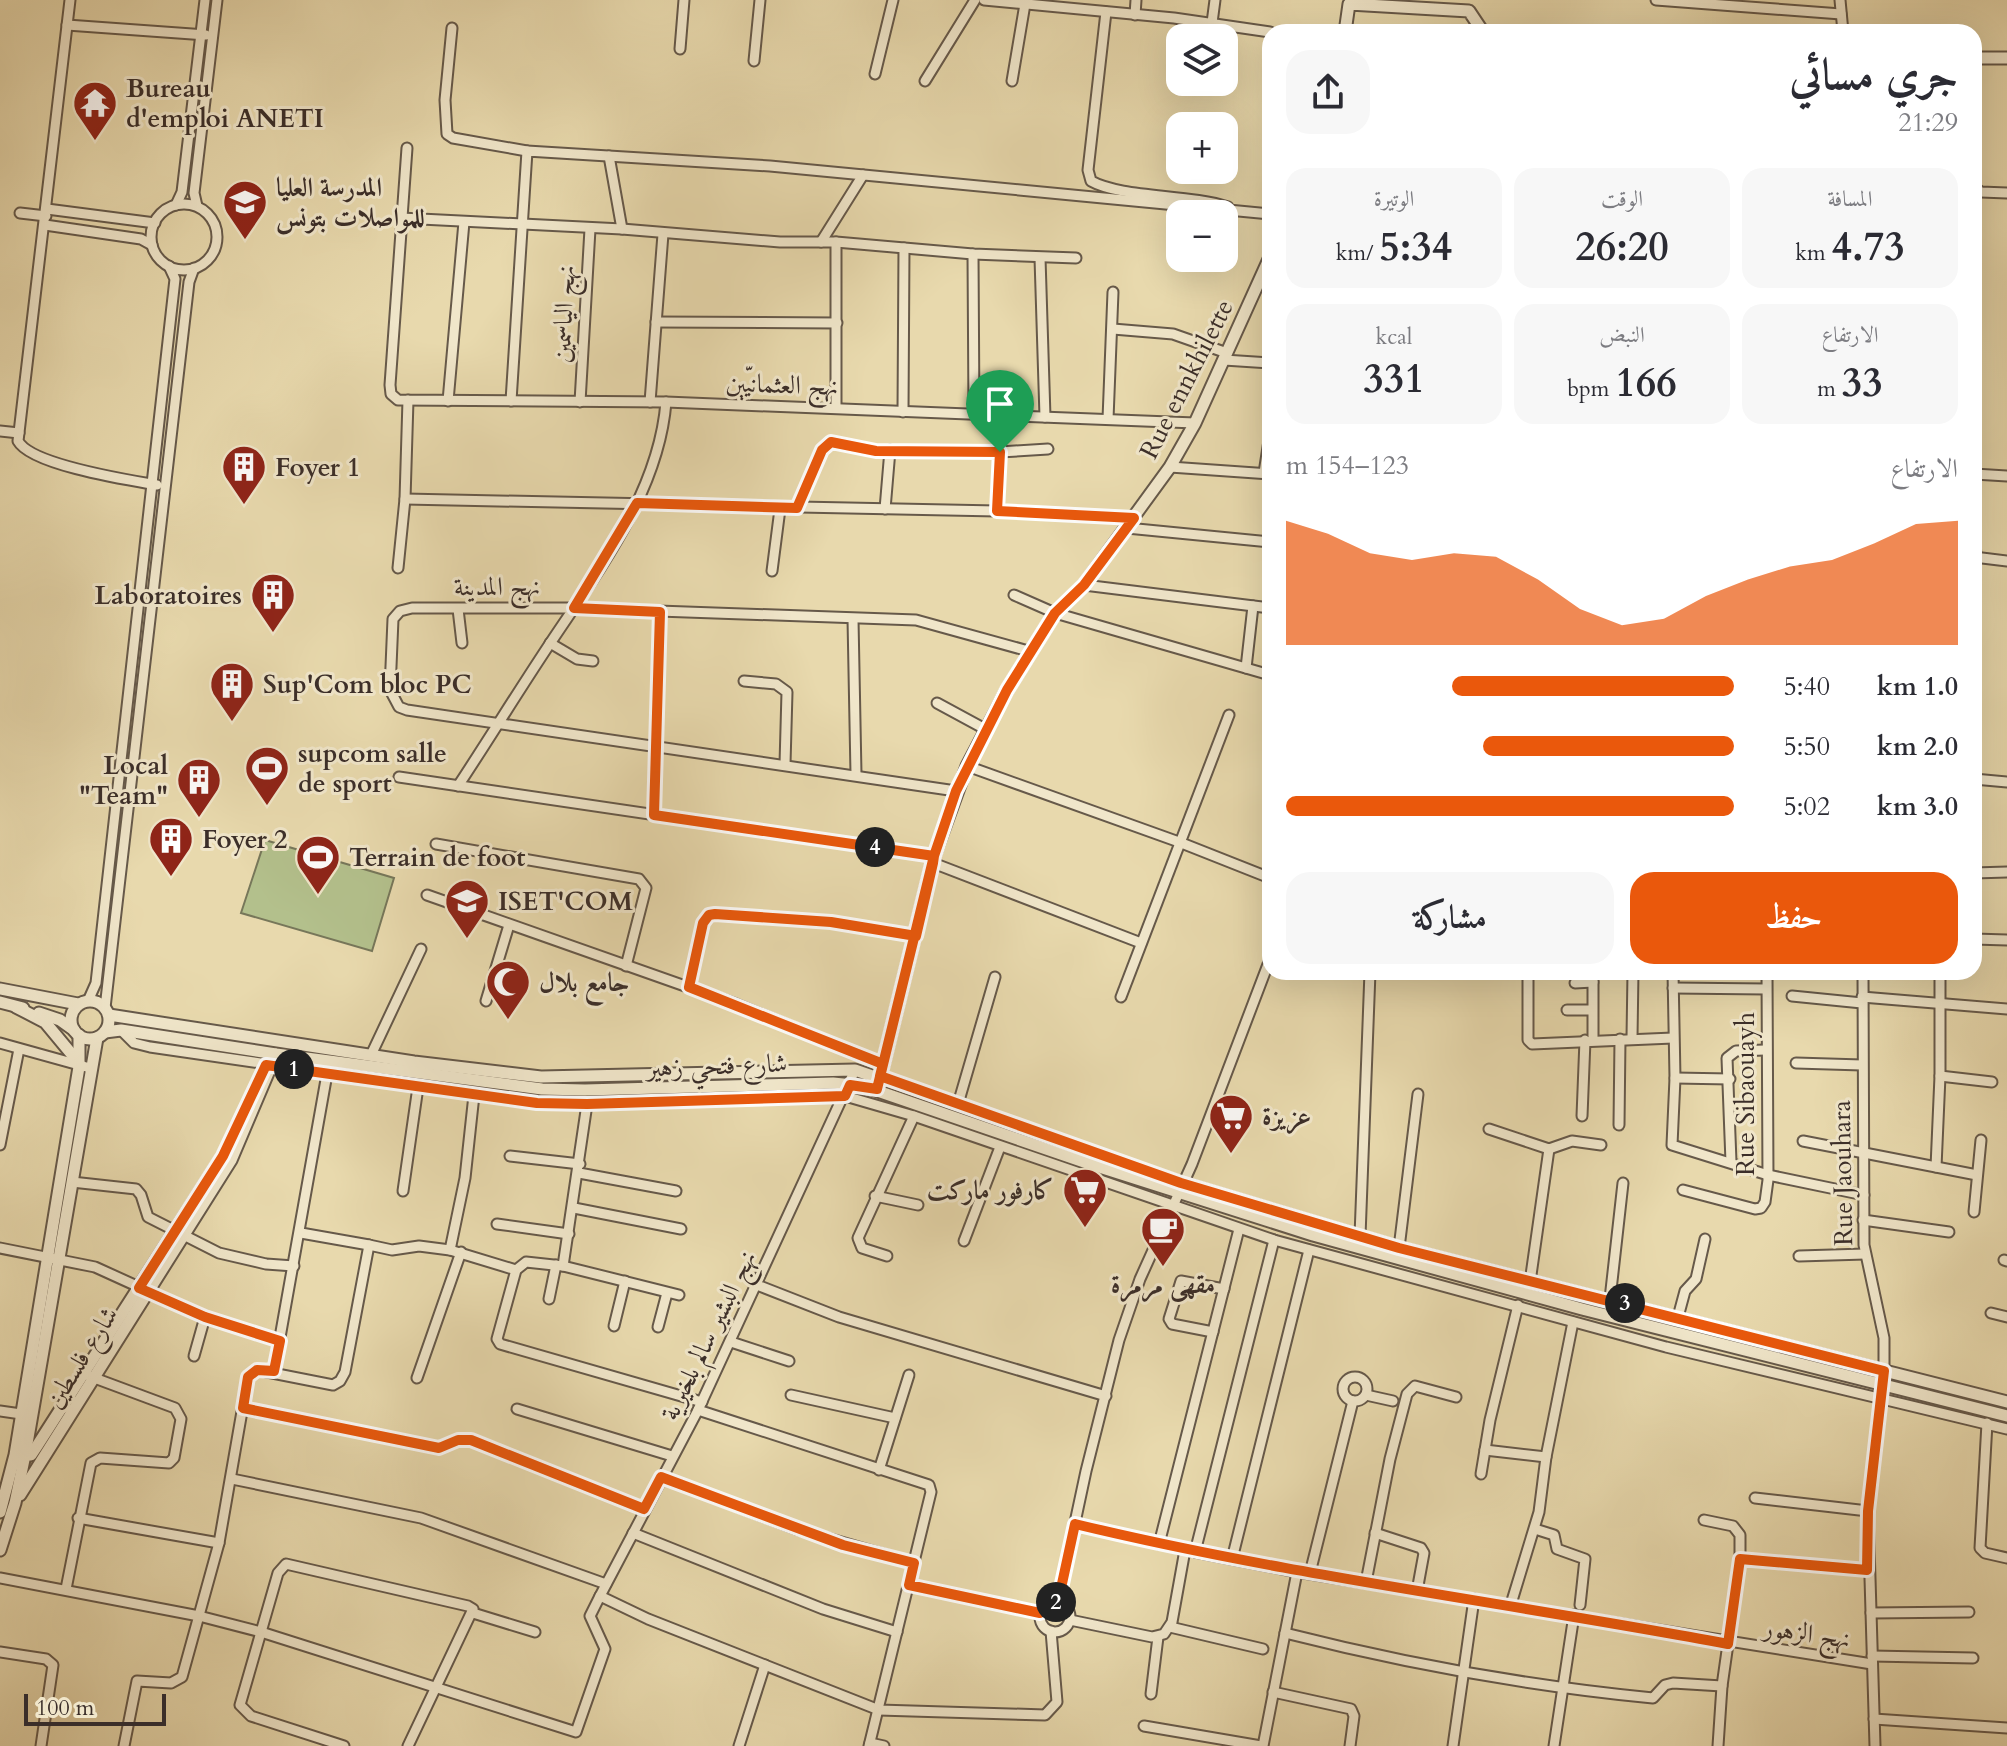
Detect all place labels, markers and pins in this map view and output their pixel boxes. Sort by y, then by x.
place label: Bureau d'emploi ANETI [126,71,324,136]
temple icon: Bureau d'emploi ANETI [71,79,119,142]
place label: المدرسة العليا للمواصلات بتونس [276,170,425,235]
school or university icon: المدرسة العليا للمواصلات بتونس [221,178,269,241]
pin [966,370,1034,452]
building icon: Foyer 1 [220,443,268,506]
place label: Foyer 1 [275,450,360,485]
building icon: Laboratoires [249,571,297,634]
place label: Laboratoires [95,578,242,613]
building icon: Sup'Com bloc PC [208,660,256,723]
place label: Sup'Com bloc PC [263,667,472,702]
place label: supcom salle de sport [298,736,447,801]
sports icon: supcom salle de sport [243,744,291,807]
place label: Local "Team" [79,748,168,813]
building icon: Local "Team" [175,756,223,819]
building icon: Foyer 2 [147,815,195,878]
place label: Foyer 2 [202,822,287,857]
pin: 4 [855,827,895,867]
sports icon: Terrain de foot [294,833,342,896]
place label: Terrain de foot [349,840,525,875]
school or university icon: ISET'COM [443,877,491,940]
place label: ISET'COM [498,884,633,919]
mosque icon: جامع بلال [484,958,532,1021]
place label: جامع بلال [539,965,629,1006]
pin: 1 [274,1049,314,1089]
supermarket icon: عزيزة [1207,1092,1255,1155]
place label: عزيزة [1262,1099,1311,1135]
supermarket icon: كارفور ماركت [1061,1166,1109,1229]
place label: كارفور ماركت [927,1173,1054,1208]
cafe icon: مقهى مرمرة [1139,1205,1187,1268]
place label: مقهى مرمرة [1111,1267,1215,1303]
pin: 3 [1605,1283,1645,1323]
pin: 2 [1036,1582,1076,1622]

